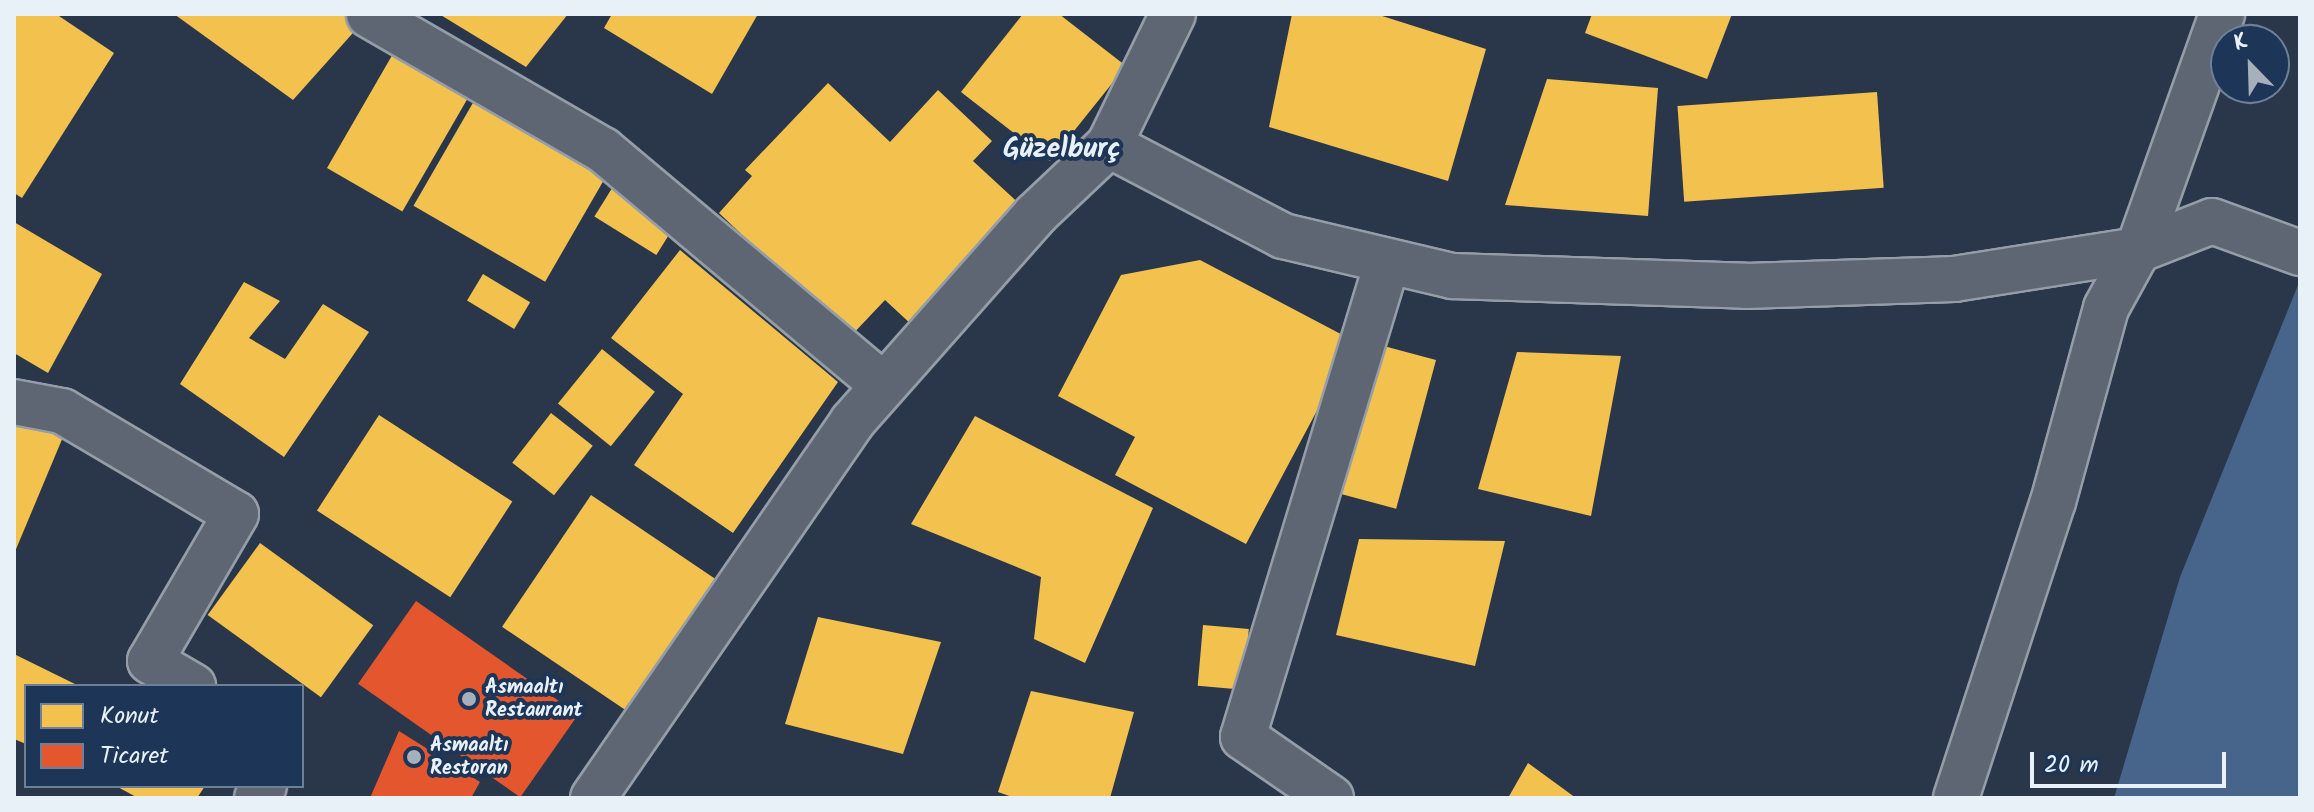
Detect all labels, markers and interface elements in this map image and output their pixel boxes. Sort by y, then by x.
north arrow [2210,24,2290,104]
text: K [2228,25,2254,62]
district label: Güzelburç [1003,133,1121,167]
place label: Asmaaltı Restaurant [485,676,583,723]
legend [24,684,304,788]
marker: Asmaaltı Restaurant [460,690,478,708]
text: Konut [100,697,159,736]
place label: Asmaaltı Restoran [430,734,508,781]
scale bar [2034,736,2230,786]
text: Ticaret [100,737,169,776]
text: 20 m [2044,746,2099,785]
marker: Asmaaltı Restoran [405,748,423,766]

